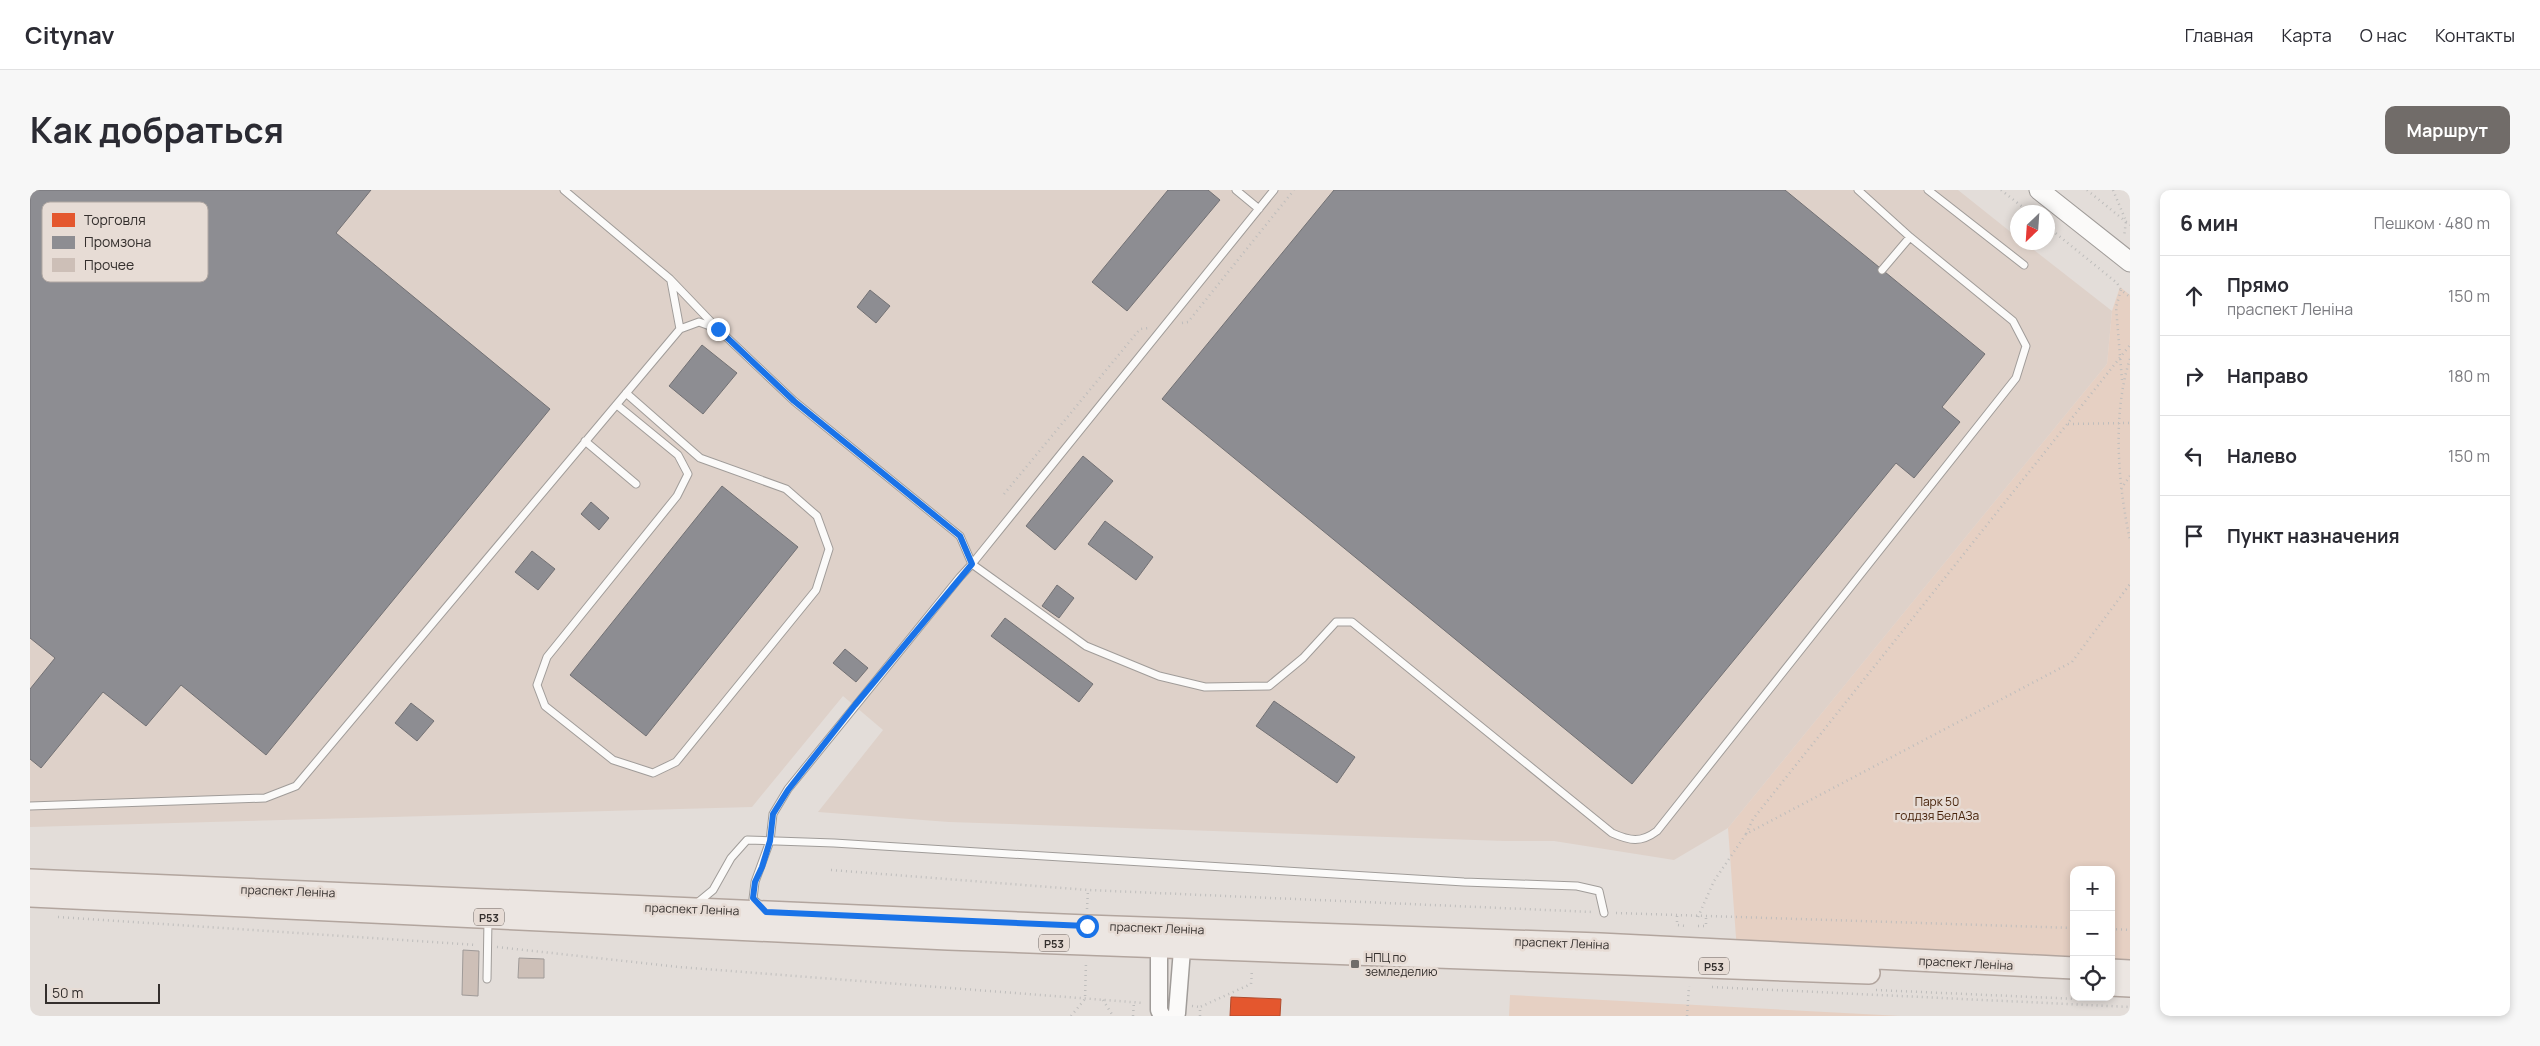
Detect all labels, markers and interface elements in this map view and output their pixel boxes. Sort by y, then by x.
text: Citynav [25,18,115,51]
text: Главная [2185,23,2254,47]
text: Карта [2282,23,2332,47]
text: О нас [2360,23,2407,47]
text: Контакты [2435,23,2515,47]
text: Как добраться [30,106,284,154]
button: Маршрут [2385,106,2510,154]
legend [42,202,208,282]
north arrow [2010,205,2055,250]
text: 6 мин [2180,209,2238,237]
text: Торговля [84,210,146,229]
text: Пешком · 480 m [2374,212,2490,234]
text: Промзона [84,232,151,251]
text: Прочее [84,255,134,274]
text: Прямо [2227,272,2289,298]
icon: ahead [2180,282,2208,310]
text: 150 m [2448,285,2490,307]
text: праспект Леніна [2227,298,2353,320]
route end [707,318,730,341]
icon: right [2180,362,2208,390]
text: Направо [2227,363,2308,389]
text: 180 m [2448,365,2490,387]
icon: left [2180,442,2208,470]
text: Налево [2227,443,2297,469]
text: 150 m [2448,445,2490,467]
icon: arrive [2180,522,2208,550]
text: Пункт назначения [2227,523,2400,549]
park label: Парк 50 годдзя БелАЗа [1895,793,1979,824]
map controls [2070,866,2115,1001]
button: + [2070,866,2115,911]
street label: праспект Леніна [240,881,336,901]
street label: праспект Леніна [644,899,740,919]
road number: Р53 [474,909,504,926]
button: − [2070,911,2115,956]
route start [1076,915,1099,938]
street label: праспект Леніна [1109,918,1205,938]
street label: праспект Леніна [1514,933,1610,953]
road number: Р53 [1039,934,1069,951]
place label: НПЦ по земледелию [1365,949,1438,980]
street label: праспект Леніна [1918,952,2014,974]
button: locate [2070,956,2115,1001]
marker: НПЦ по земледелию [1349,958,1361,970]
road number: Р53 [1699,958,1729,974]
scale bar [45,981,160,1004]
text: 50 m [52,983,83,1002]

